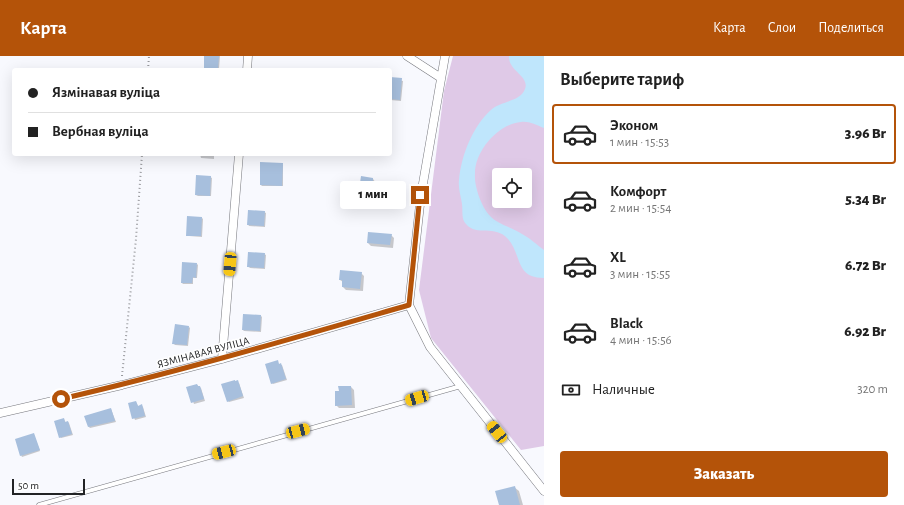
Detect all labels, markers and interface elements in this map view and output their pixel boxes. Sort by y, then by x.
text: Карта [20,19,67,38]
text: Карта [713,21,746,35]
text: Слои [768,21,796,35]
text: Поделиться [818,21,884,35]
text: Выберите тариф [560,71,684,89]
text: Язмінавая вуліца [52,85,160,100]
icon: car [562,116,598,152]
text: Эконом [610,118,658,133]
text: Вербная вуліца [52,124,149,139]
text: 3.96 Br [845,126,886,141]
text: 1 мин · 15:53 [610,136,669,149]
map controls [492,168,532,208]
button: locate [492,168,532,208]
callout: 1 мин [340,181,406,209]
icon: car [562,182,598,218]
text: Комфорт [610,184,666,199]
route end [411,186,429,204]
text: 1 мин [358,188,388,201]
text: 5.34 Br [845,192,886,207]
text: 2 мин · 15:54 [610,202,672,215]
icon: car [562,248,598,284]
text: XL [610,250,626,265]
car [223,252,237,276]
text: 6.72 Br [845,258,886,273]
text: 3 мин · 15:55 [610,268,670,281]
icon: car [562,314,598,350]
text: Black [610,316,643,331]
text: 6.92 Br [844,324,886,339]
text: 4 мин · 15:56 [610,334,672,347]
street label: ЯЗМІНАВАЯ ВУЛІЦА [156,335,251,370]
icon: cash [560,379,582,401]
text: Наличные [592,382,655,397]
text: 320 m [857,383,888,396]
car [404,389,430,407]
route start [52,390,70,408]
car [485,419,509,445]
car [285,422,311,440]
car [211,443,237,461]
button: Заказать [560,451,888,497]
scale bar [12,477,85,496]
text: 50 m [18,480,39,491]

